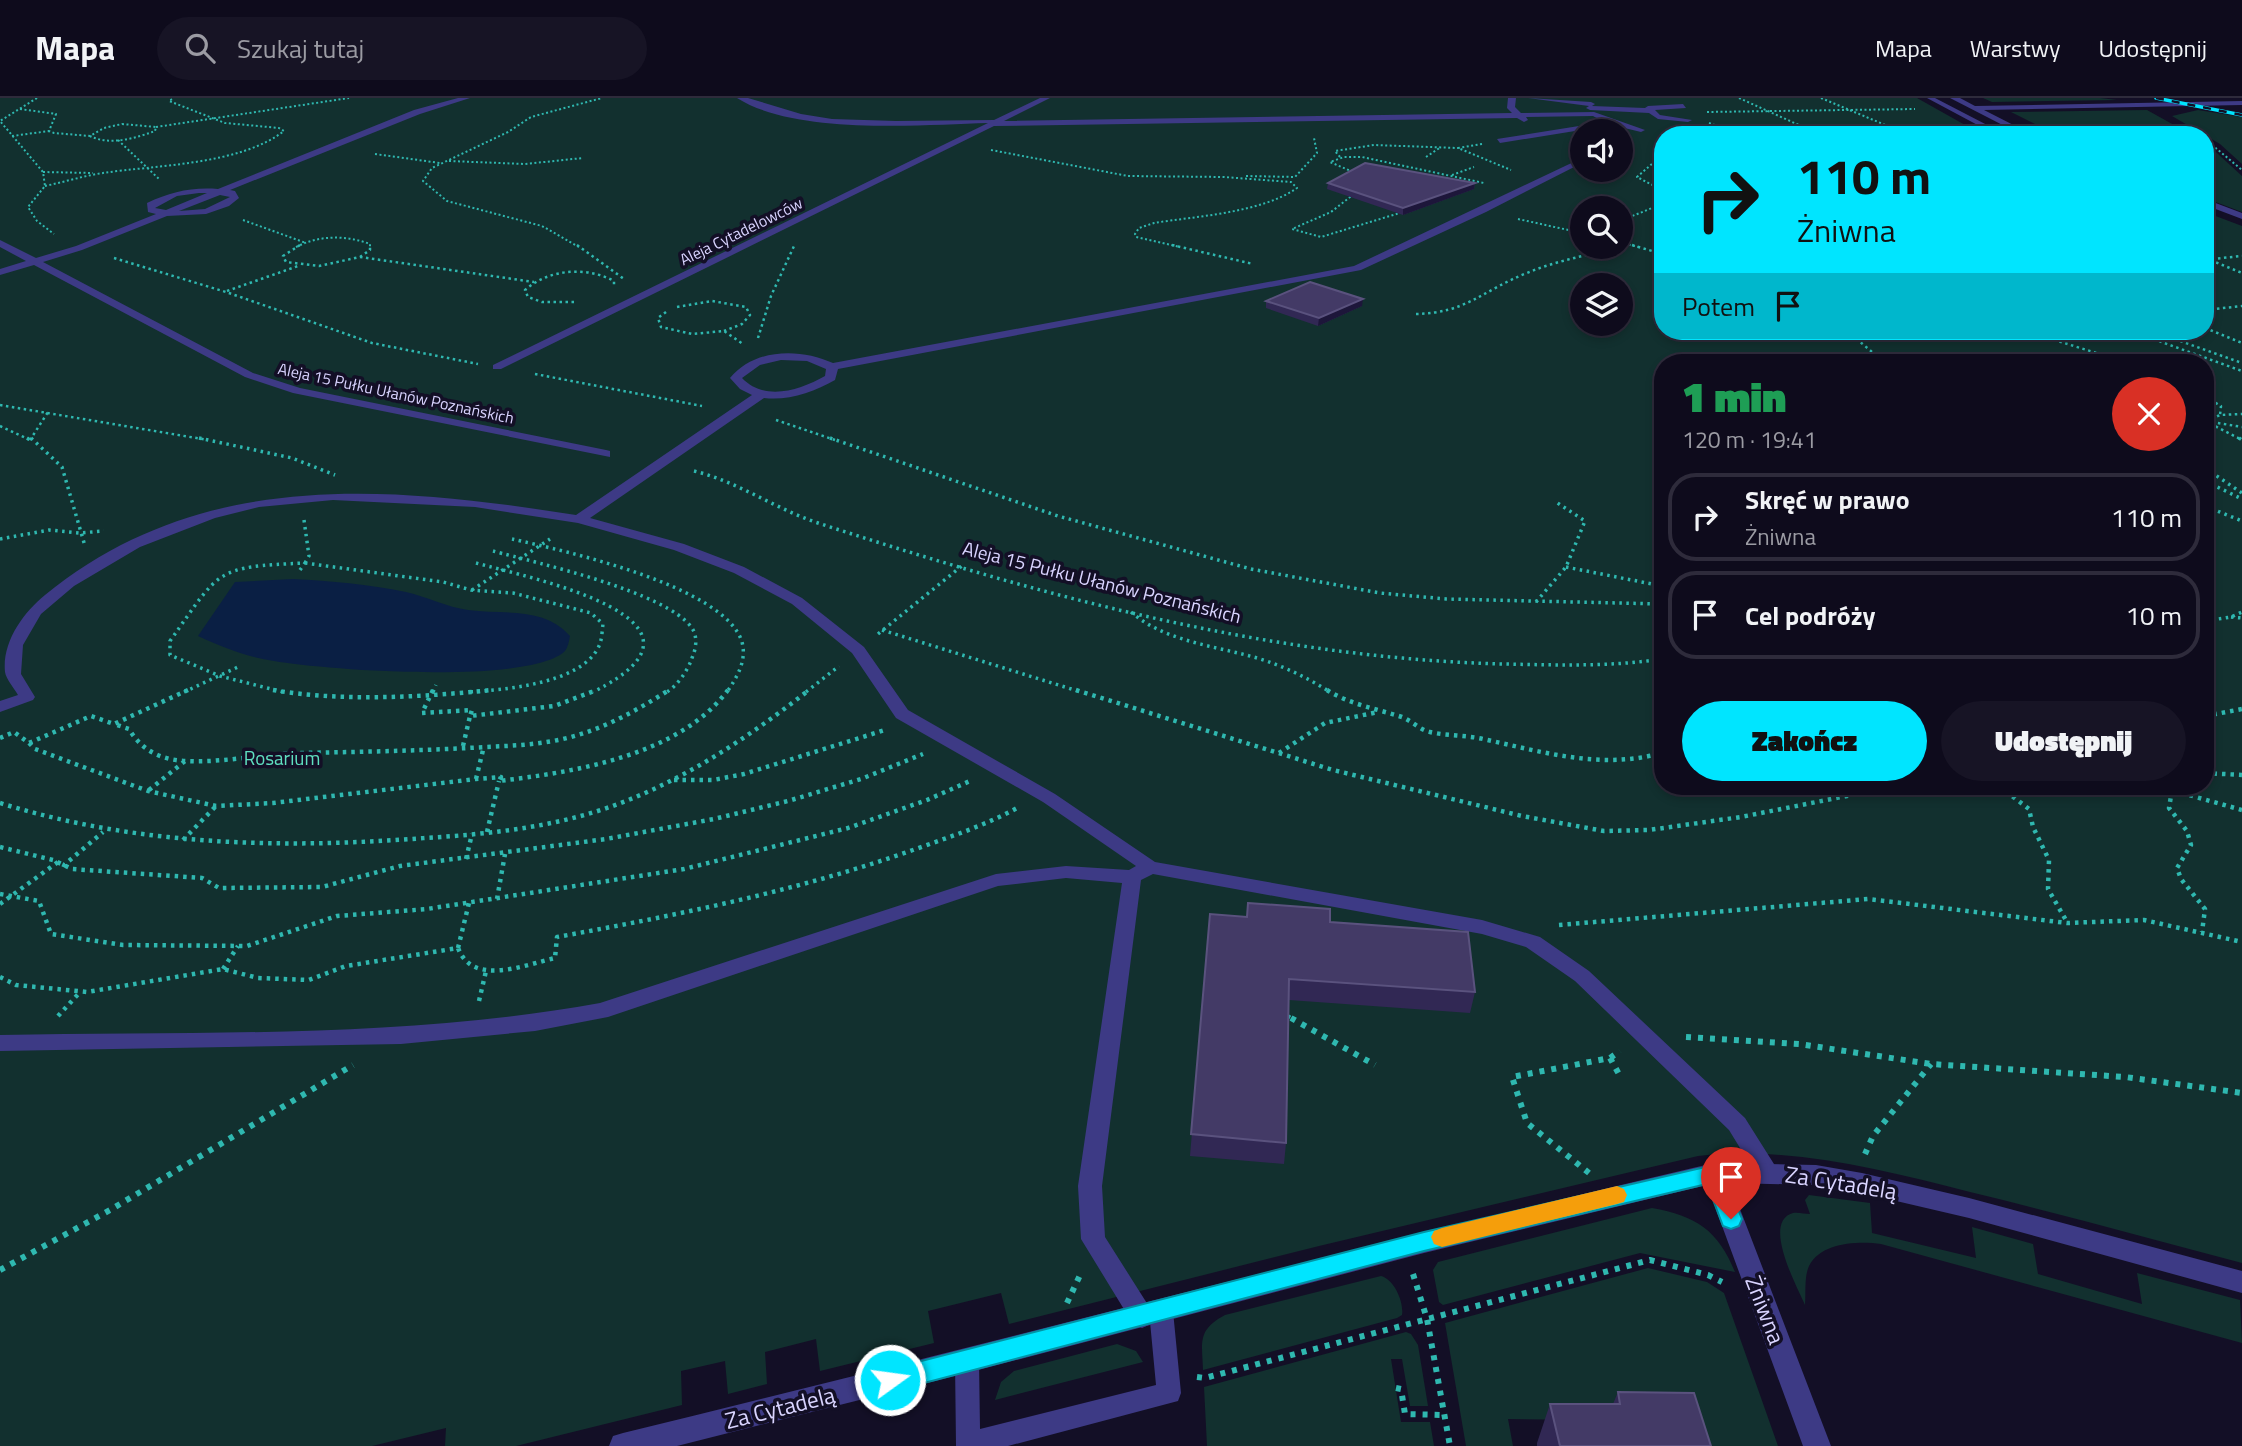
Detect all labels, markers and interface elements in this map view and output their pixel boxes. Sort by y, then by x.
search box [157,17,647,80]
text: Mapa [35,23,115,73]
icon: search [181,29,219,67]
text: Szukaj tutaj [237,29,364,68]
text: Mapa [1875,30,1932,66]
text: Warstwy [1970,30,2061,66]
text: Udostępnij [2099,30,2207,66]
map controls [1570,119,1633,336]
button: sound [1570,119,1633,182]
text: 110 m [1797,138,1931,213]
icon: right [1682,154,1773,245]
street label: Aleja Cytadelowców [675,191,807,271]
button: search [1570,196,1633,259]
text: Żniwna [1797,206,1896,254]
button: layers [1570,273,1633,336]
text: Potem [1682,287,1755,326]
icon: arrive [1769,287,1807,325]
street label: Aleja 15 Pułku Ułanów Poznańskich [276,356,516,430]
text: 1 min [1682,364,1786,428]
button: close [2112,377,2186,451]
text: 120 m · 19:41 [1682,422,1817,457]
text: Skręć w prawo [1745,480,1910,519]
icon: right [1686,498,1724,536]
text: 110 m [2111,498,2182,537]
text: Żniwna [1745,519,1816,554]
street label: Aleja 15 Pułku Ułanów Poznańskich [960,533,1244,630]
icon: arrive [1686,596,1724,634]
text: Cel podróży [1745,596,1875,635]
text: 10 m [2125,596,2182,635]
button: Zakończ [1682,701,1927,781]
button: Udostępnij [1941,701,2186,781]
park label: Rosarium [244,743,320,772]
pin [1701,1147,1761,1219]
street label: Za Cytadelą [1783,1156,1900,1209]
icon: arrive [1712,1158,1750,1196]
street label: Żniwna [1736,1270,1795,1350]
position arrow [853,1343,927,1417]
street label: Za Cytadelą [721,1377,839,1438]

